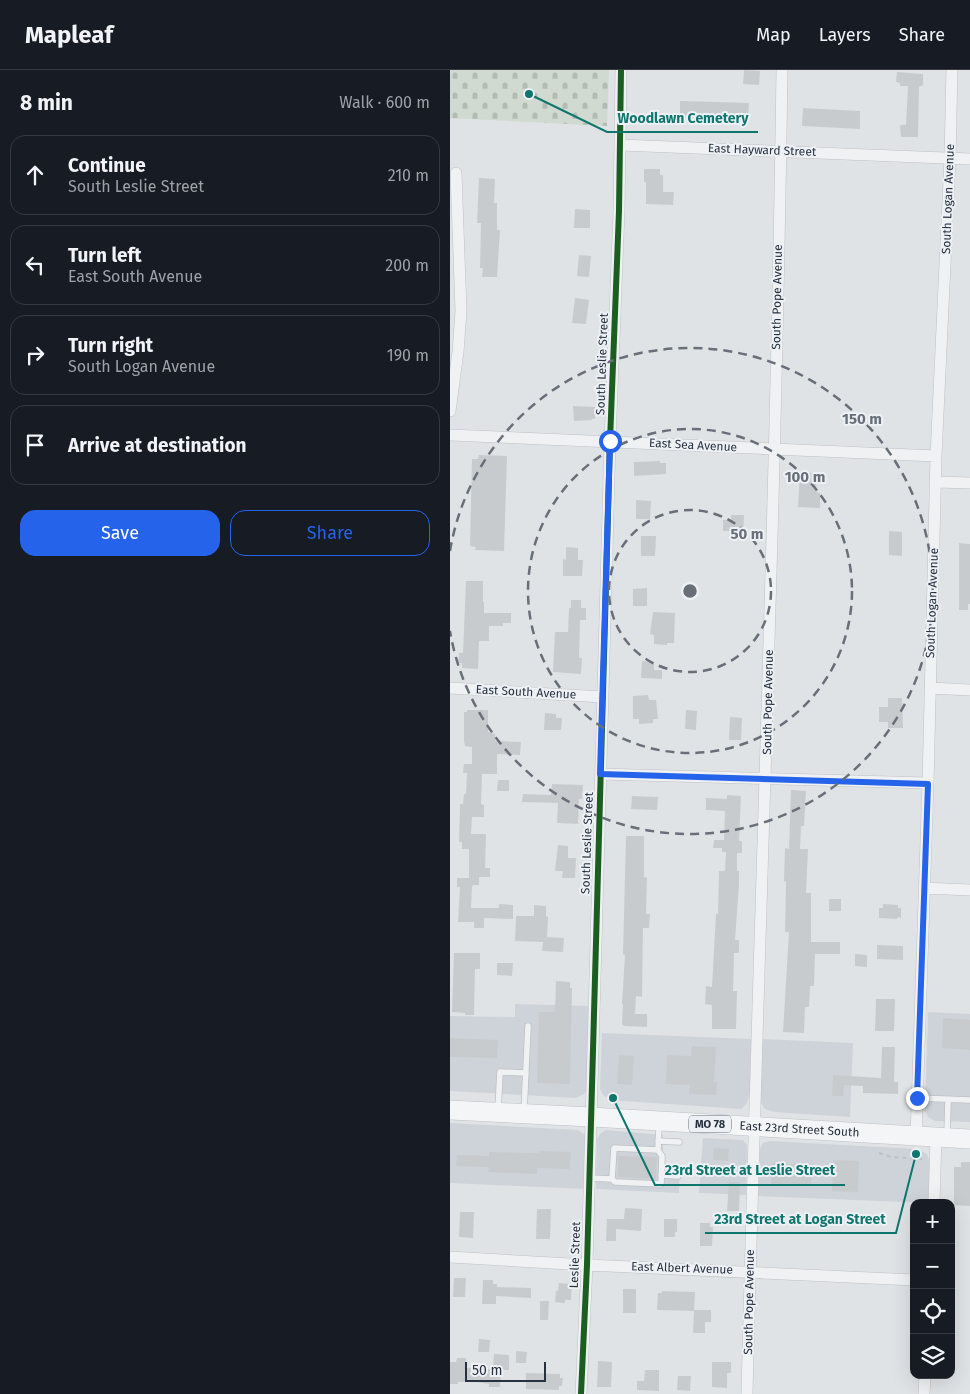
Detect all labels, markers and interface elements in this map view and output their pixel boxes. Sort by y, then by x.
text: Mapleaf [25,21,113,49]
text: Map [756,24,791,46]
text: Layers [819,24,871,46]
text: Share [899,24,945,46]
text: 8 min [20,90,73,116]
text: Walk · 600 m [339,93,430,112]
callout: Woodlawn Cemetery [607,103,758,132]
text: Woodlawn Cemetery [618,110,749,127]
street label: East Hayward Street [708,141,817,159]
street label: South Logan Avenue [939,144,957,254]
text: Continue [68,154,146,177]
icon: ahead [21,161,49,189]
text: 210 m [388,166,429,185]
text: South Leslie Street [68,177,204,196]
text: Turn left [68,244,142,267]
street label: South Pope Avenue [769,244,785,350]
icon: left [21,251,49,279]
text: 200 m [385,256,429,275]
text: East South Avenue [68,267,202,286]
street label: South Leslie Street [593,312,611,415]
text: Turn right [68,334,153,357]
icon: right [21,341,49,369]
text: 190 m [387,346,429,365]
text: South Logan Avenue [68,357,215,376]
text: 150 m [842,410,882,428]
route start [599,430,622,453]
icon: arrive [21,431,49,459]
text: Arrive at destination [68,434,247,457]
street label: East Sea Avenue [649,436,737,454]
text: 100 m [785,468,825,486]
button: Save [20,510,220,556]
button: Share [230,510,430,556]
text: 50 m [730,525,764,543]
street label: South Logan Avenue [923,548,941,658]
centre of rings [681,582,699,600]
street label: South Pope Avenue [760,649,776,755]
street label: East South Avenue [475,682,577,702]
street label: South Leslie Street [578,791,596,894]
route end [906,1087,929,1110]
road number: MO 78 [689,1116,731,1132]
street label: East 23rd Street South [739,1119,860,1140]
callout: 23rd Street at Leslie Street [655,1156,845,1185]
text: 23rd Street at Leslie Street [665,1162,836,1179]
map controls [910,1199,955,1379]
button: + [910,1199,955,1244]
callout: 23rd Street at Logan Street [705,1204,896,1233]
text: 23rd Street at Logan Street [714,1211,886,1228]
street label: Leslie Street [567,1221,583,1289]
button: − [910,1244,955,1289]
street label: South Pope Avenue [741,1249,757,1355]
street label: East Albert Avenue [631,1259,733,1277]
button: locate [910,1289,955,1334]
button: layers [910,1334,955,1379]
scale bar [465,1359,546,1382]
text: 50 m [472,1362,503,1379]

